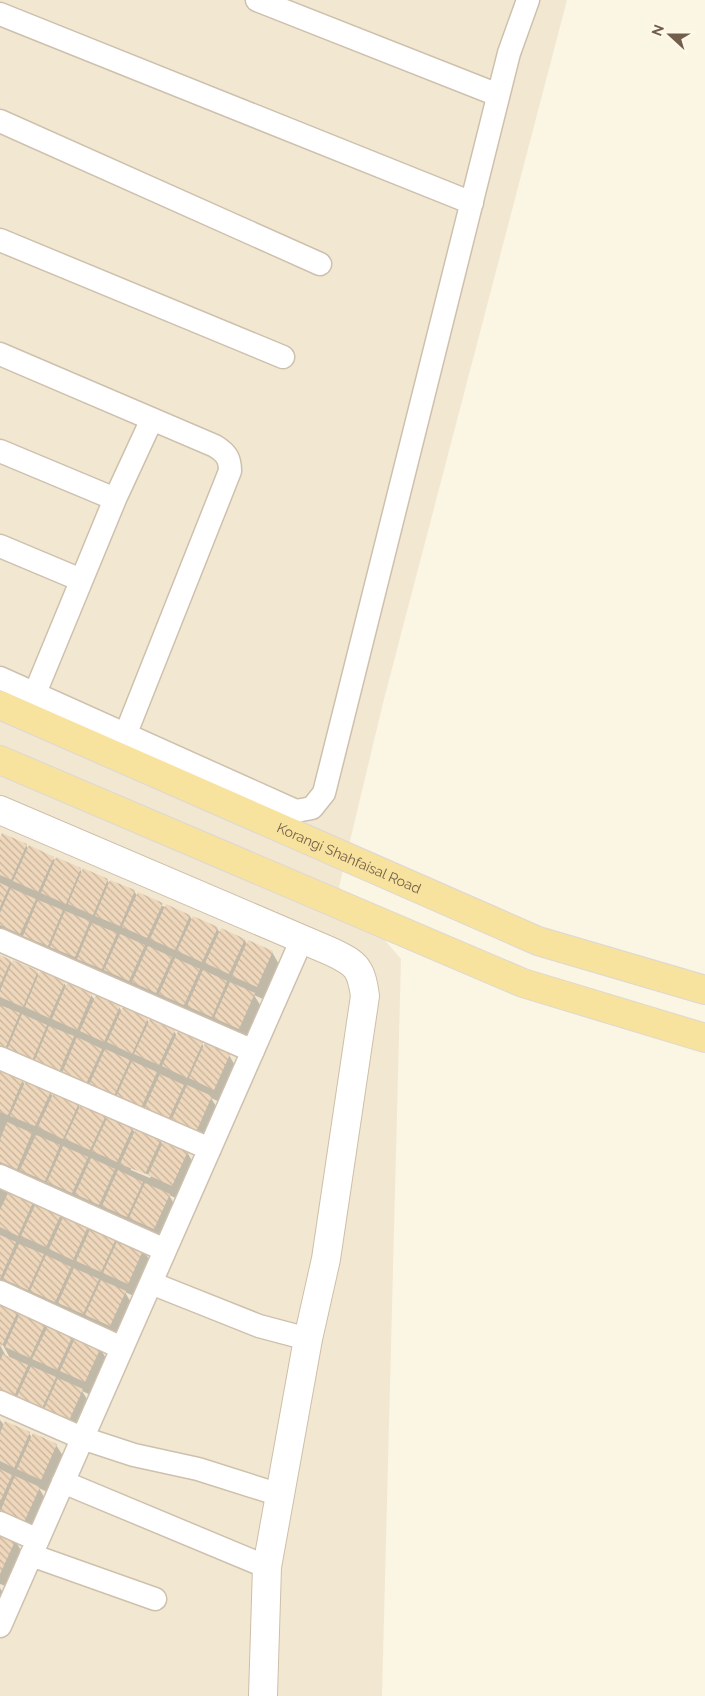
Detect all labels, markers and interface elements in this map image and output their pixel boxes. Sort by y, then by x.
north arrow [645,10,695,60]
text: N [648,22,667,38]
street label: Korangi Shahfaisal Road [274,819,423,897]

